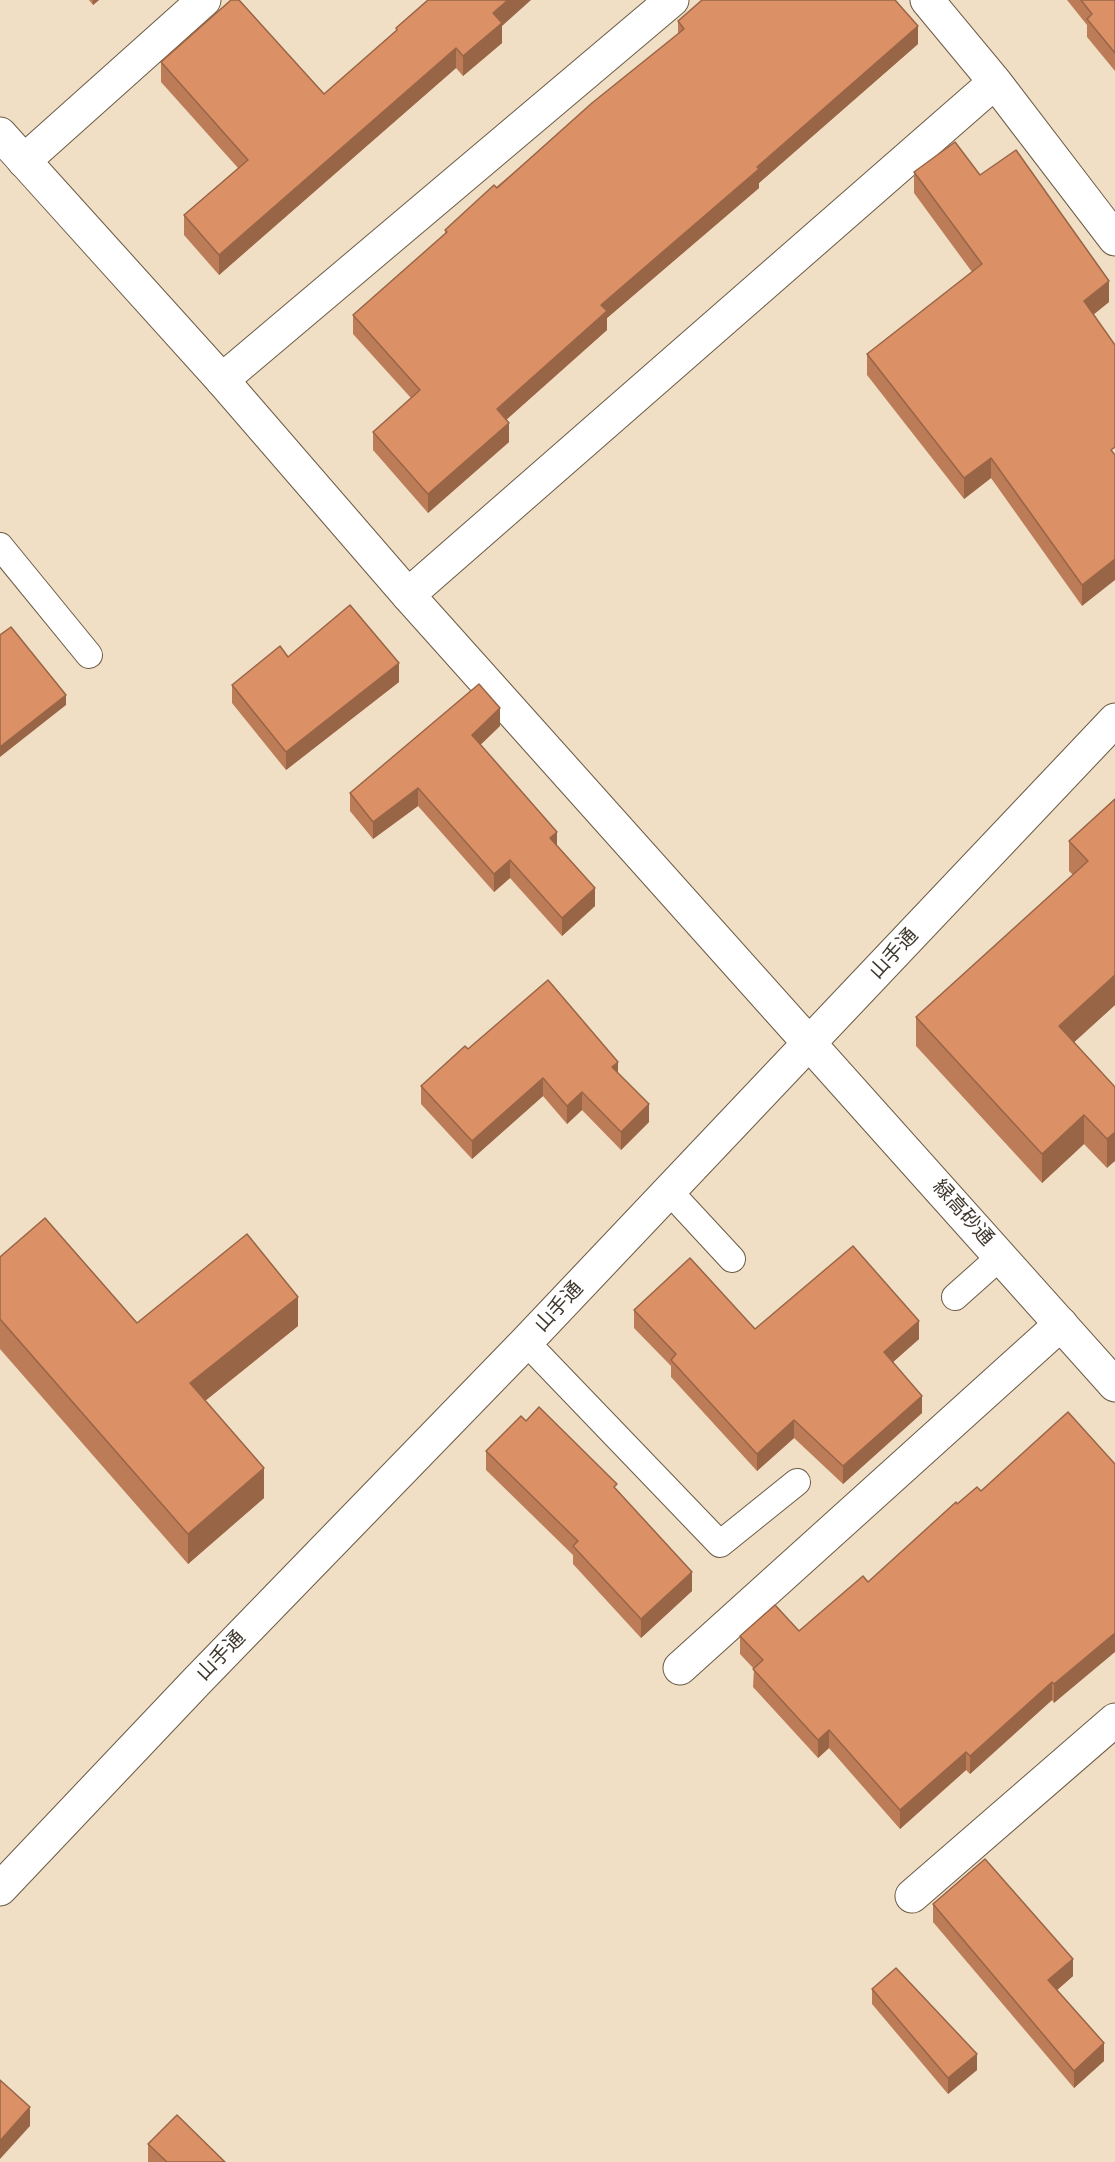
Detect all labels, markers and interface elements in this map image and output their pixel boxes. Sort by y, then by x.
street label: 山手通 [865,924,923,984]
street label: 緑高砂通 [927,1175,999,1251]
street label: 山手通 [530,1277,588,1337]
street label: 山手通 [192,1626,250,1686]

